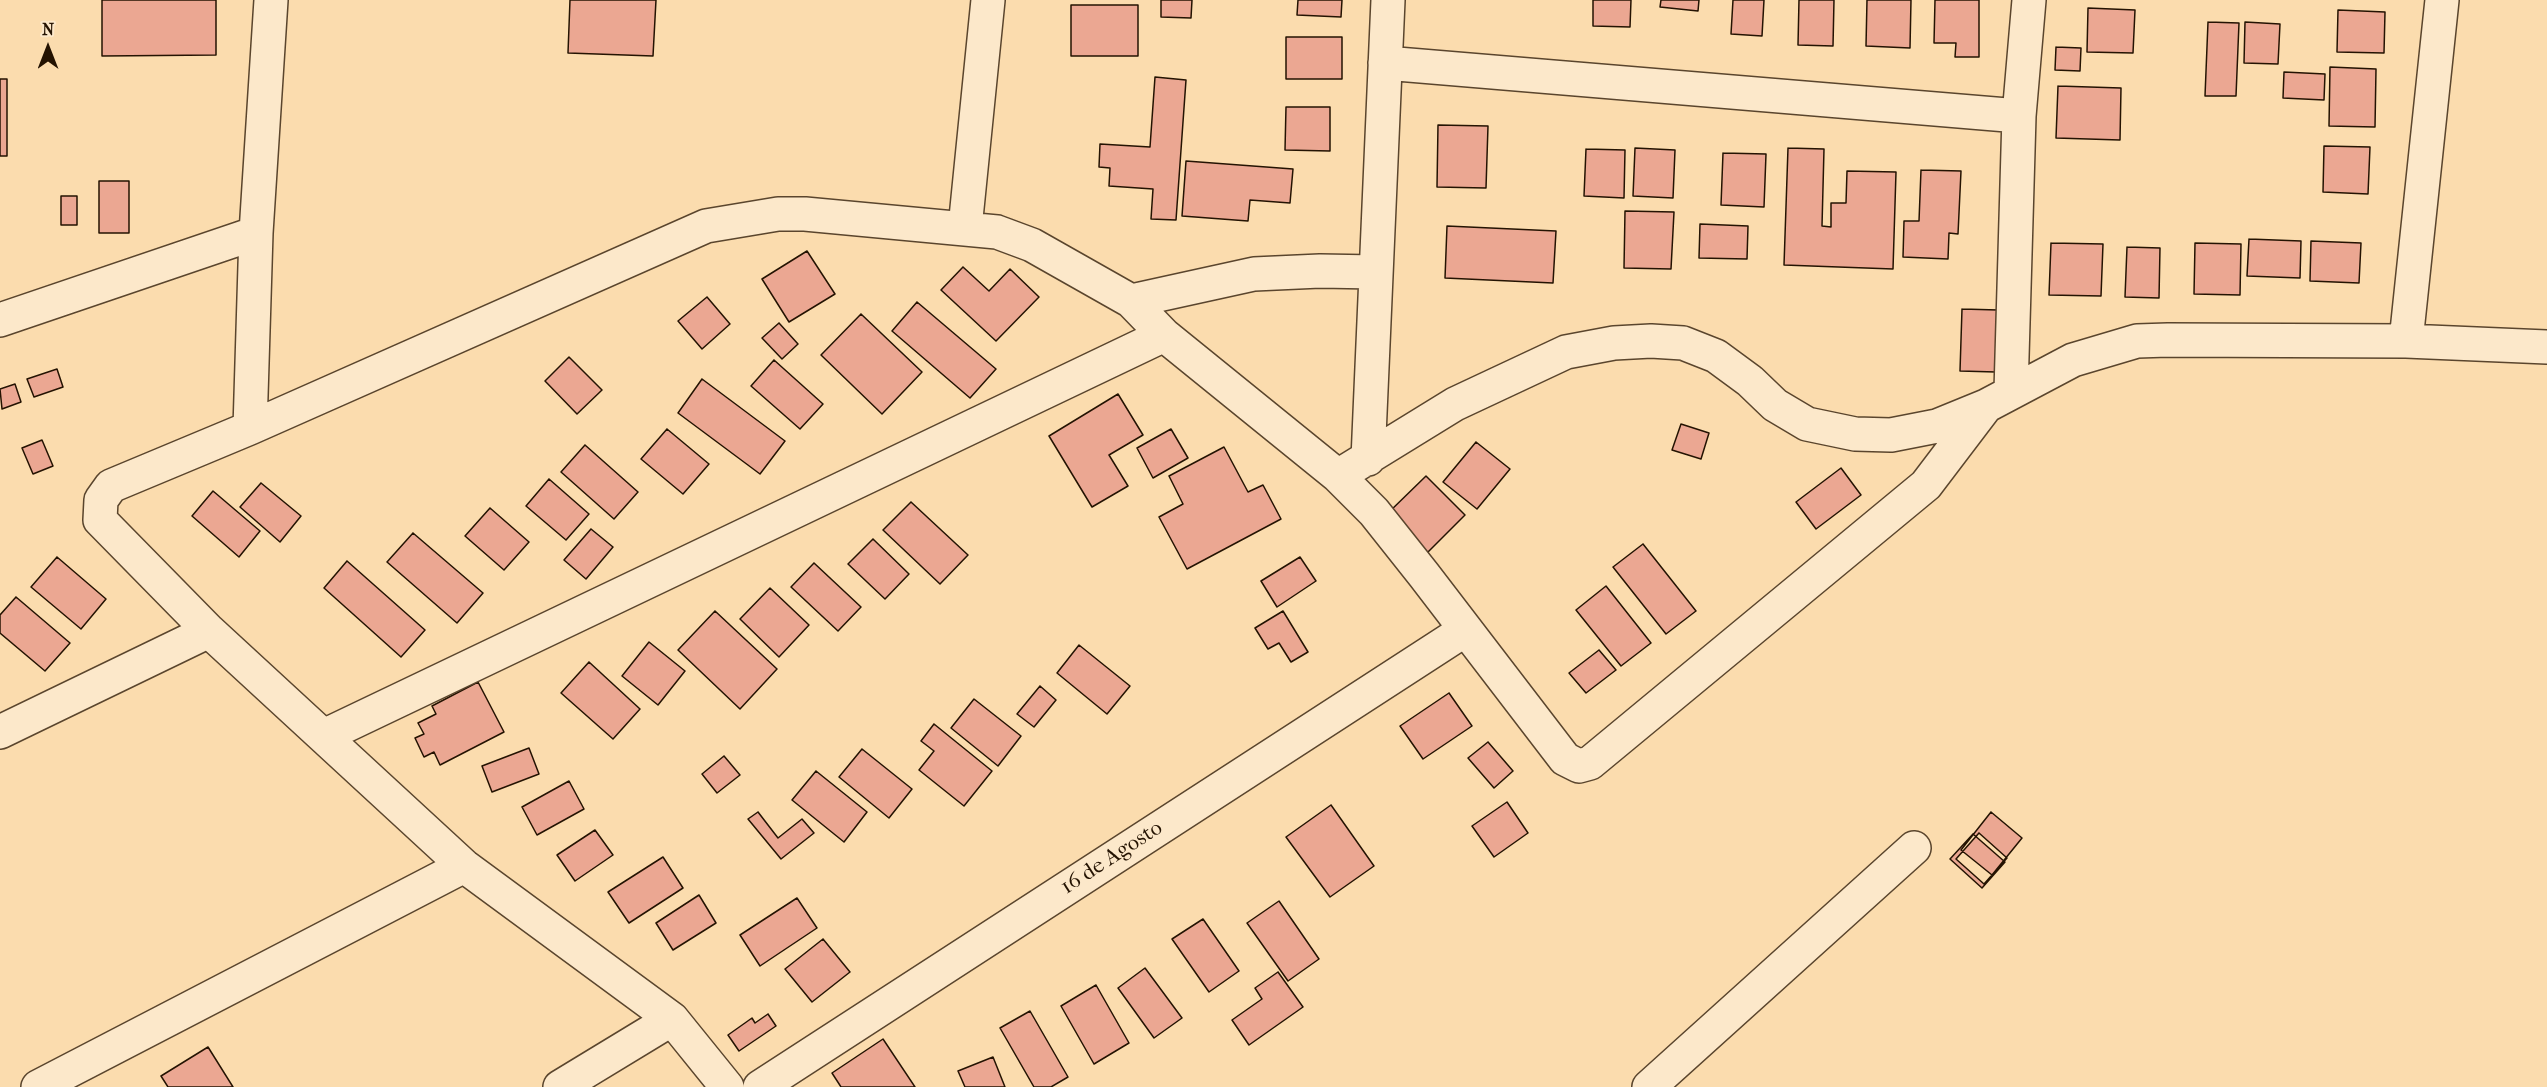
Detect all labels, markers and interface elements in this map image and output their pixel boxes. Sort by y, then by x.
north arrow [18,18,78,78]
text: N [42,20,54,39]
street label: 16 de Agosto [1056,815,1168,901]

